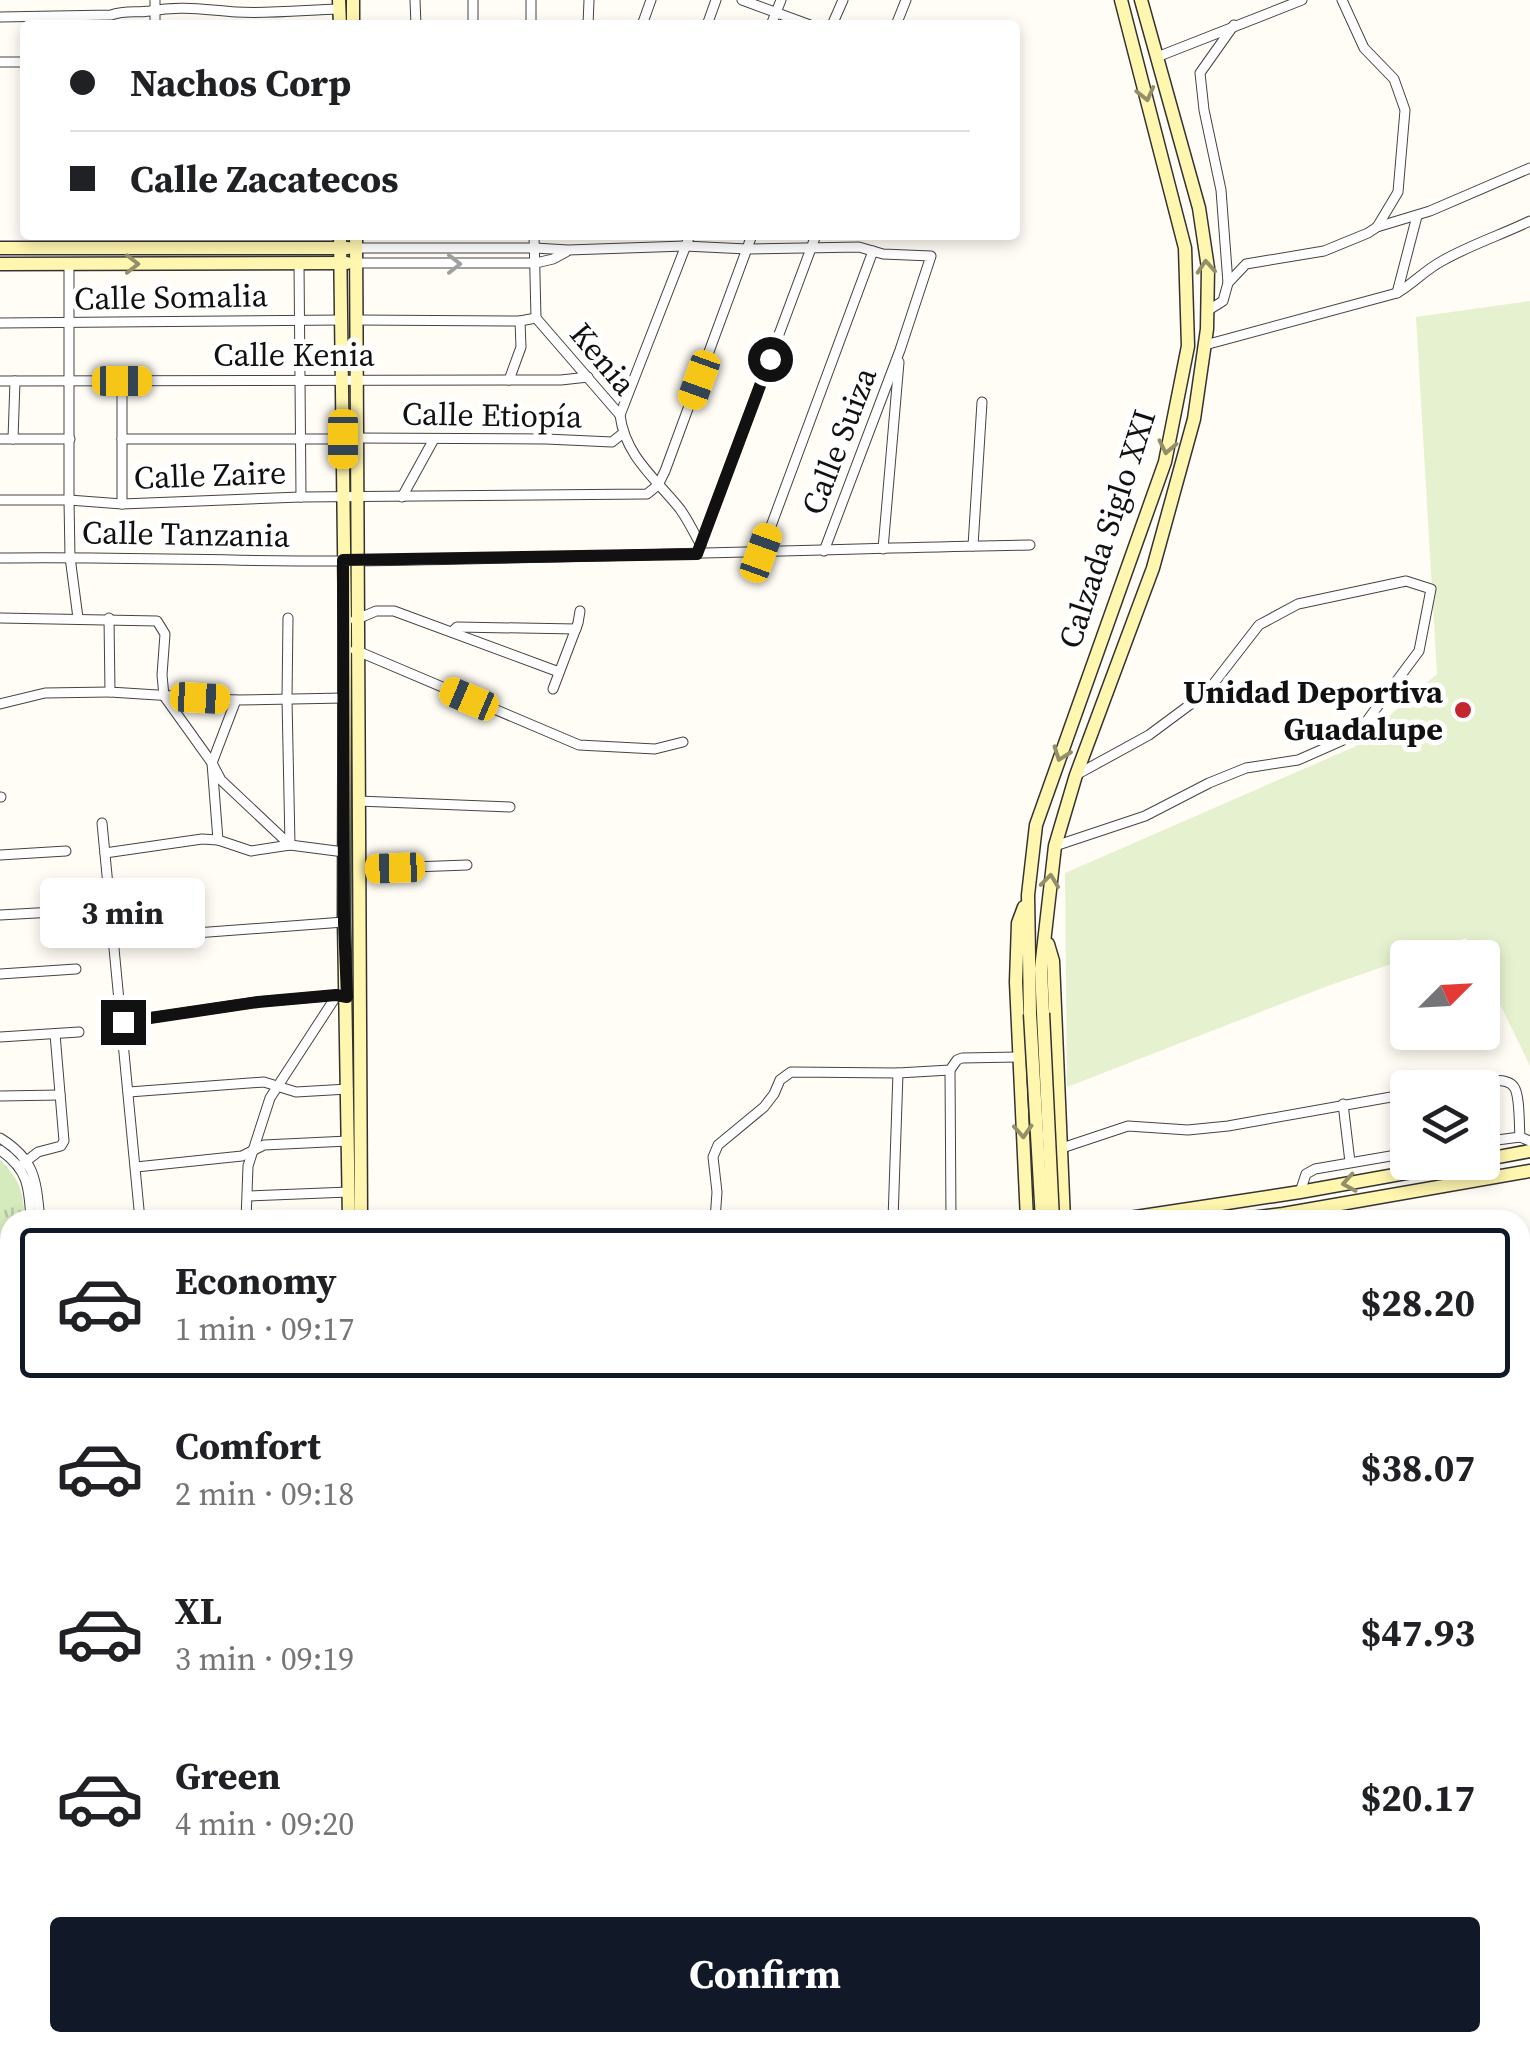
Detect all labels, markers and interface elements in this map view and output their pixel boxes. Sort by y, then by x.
text: Nachos Corp [130,57,351,109]
one-way arrow [1134,85,1155,102]
text: Calle Zacatecos [130,153,399,205]
one-way arrow [125,253,141,274]
one-way arrow [446,253,462,275]
one-way arrow [1196,258,1218,274]
street label: Calle Somalia [74,273,269,321]
street label: Kenia [560,313,647,405]
street label: Calle Kenia [213,333,375,377]
route start [748,337,793,382]
car [675,347,723,413]
street label: Calle Suiza [791,360,887,521]
car [92,366,152,396]
street label: Calle Etiopía [401,391,583,439]
street label: Calzada Siglo XXI [1048,404,1166,654]
car [328,409,358,469]
one-way arrow [1158,438,1179,455]
street label: Calle Zaire [133,450,287,500]
street label: Calle Tanzania [82,510,291,558]
car [737,520,785,586]
place label: Unidad Deportiva Guadalupe [1183,670,1444,751]
car [436,673,502,725]
car [169,681,231,715]
marker: Unidad Deportiva Guadalupe [1452,699,1474,721]
one-way arrow [1052,744,1072,761]
car [364,852,426,884]
one-way arrow [1039,872,1060,888]
callout: 3 min [41,877,206,947]
text: 3 min [81,891,164,935]
north arrow [1390,940,1500,1050]
map controls [1390,940,1500,1180]
route end [101,1000,146,1045]
button: layers [1390,1070,1500,1180]
one-way arrow [1012,1123,1033,1139]
one-way arrow [1341,1172,1358,1193]
text: Economy [175,1255,337,1307]
icon: car [55,1258,145,1348]
text: $28.20 [1361,1277,1475,1329]
text: 1 min · 09:17 [175,1307,354,1351]
text: Comfort [175,1420,321,1472]
icon: car [55,1423,145,1513]
text: $38.07 [1361,1442,1475,1494]
text: 2 min · 09:18 [175,1472,354,1516]
text: XL [175,1585,222,1637]
icon: car [55,1588,145,1678]
text: $47.93 [1361,1607,1475,1659]
text: 3 min · 09:19 [175,1637,354,1681]
text: Green [175,1750,281,1802]
icon: car [55,1753,145,1843]
text: $20.17 [1361,1772,1475,1824]
text: 4 min · 09:20 [175,1802,354,1846]
button: Confirm [50,1917,1480,2032]

